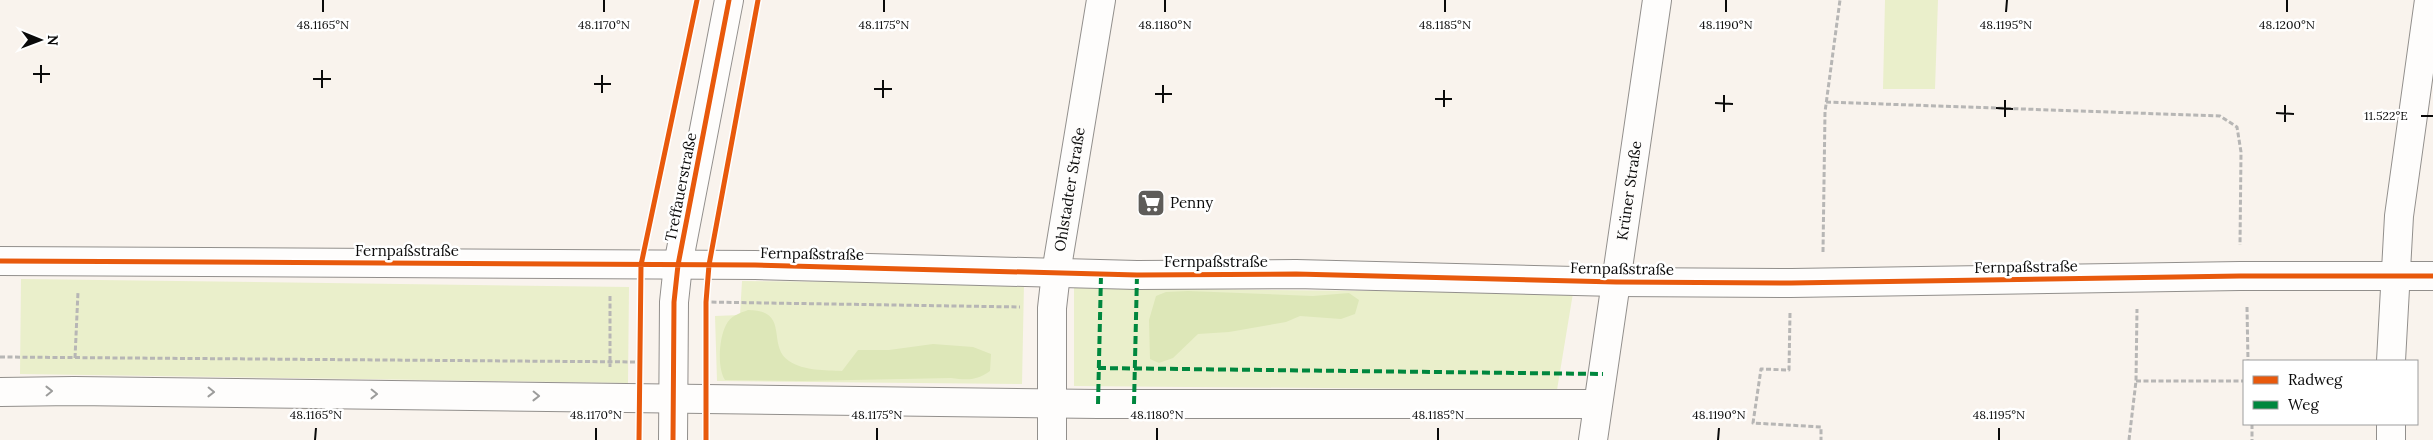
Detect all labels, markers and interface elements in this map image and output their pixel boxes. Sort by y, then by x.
north arrow [15,15,65,65]
text: 48.1165°N [297,17,349,32]
text: 48.1170°N [578,17,630,32]
text: 48.1175°N [858,17,910,32]
text: 48.1180°N [1138,17,1192,32]
text: 48.1185°N [1419,17,1471,32]
text: 48.1190°N [1699,17,1753,32]
text: 48.1195°N [1980,17,2032,32]
text: 48.1200°N [2259,17,2315,32]
text: N [44,35,62,46]
text: 11.522°E [2364,108,2408,123]
street label: Ohlstadter Straße [1050,126,1089,253]
street label: Treffauerstraße [661,131,700,243]
street label: Krüner Straße [1612,140,1645,241]
supermarket icon: Penny [1136,188,1166,218]
place label: Penny [1170,193,1213,212]
street label: Fernpaßstraße [355,241,459,260]
street label: Fernpaßstraße [760,243,864,264]
street label: Fernpaßstraße [1164,252,1268,271]
street label: Fernpaßstraße [1974,256,2078,277]
street label: Fernpaßstraße [1570,258,1674,279]
legend [2243,360,2418,425]
text: Radweg [2288,370,2343,389]
one-way arrow [45,386,53,396]
one-way arrow [208,387,215,397]
one-way arrow [370,389,378,399]
one-way arrow [532,391,540,401]
text: Weg [2288,395,2319,414]
text: 48.1165°N [290,407,342,422]
text: 48.1170°N [570,407,622,422]
text: 48.1175°N [851,407,903,422]
text: 48.1180°N [1130,407,1184,422]
text: 48.1185°N [1412,407,1464,422]
text: 48.1190°N [1692,407,1746,422]
text: 48.1195°N [1973,407,2025,422]

